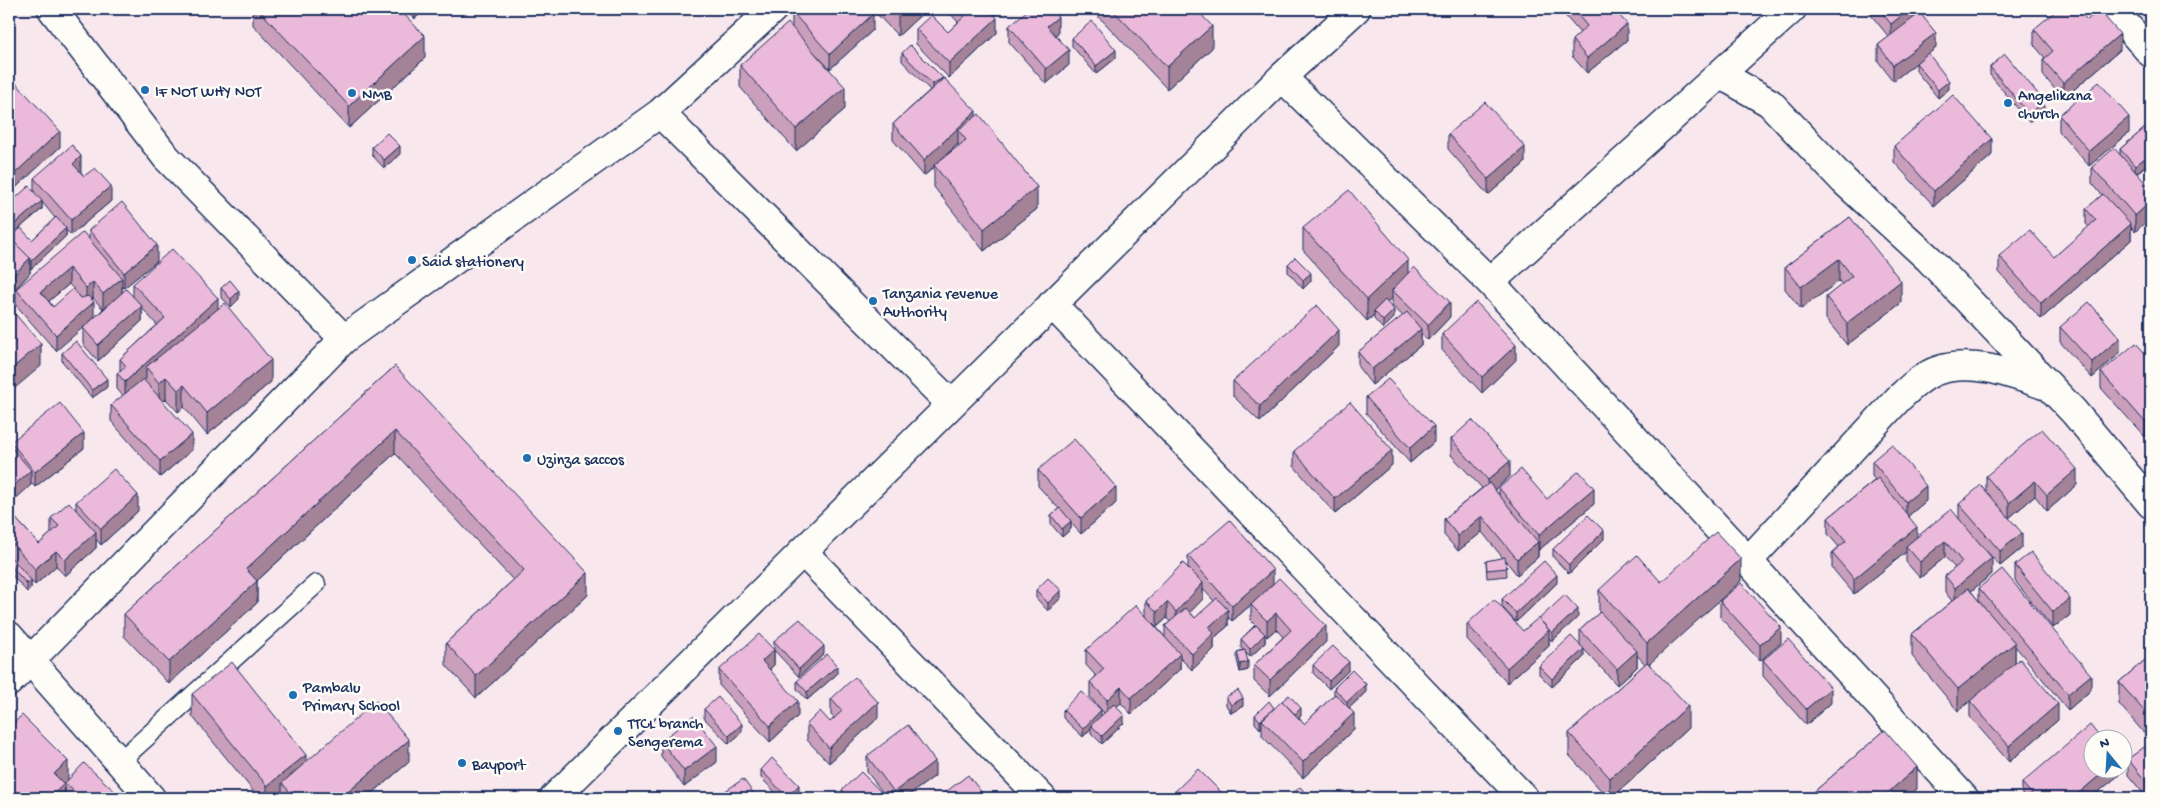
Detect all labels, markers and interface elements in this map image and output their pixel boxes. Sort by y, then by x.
marker: IF NOT WHY NOT [139,84,151,96]
place label: IF NOT WHY NOT [155,84,262,103]
marker: NMB [346,87,358,99]
place label: NMB [362,87,393,106]
place label: Angelikana church [2018,88,2093,125]
marker: Angelikana church [2002,97,2014,109]
marker: Said stationery [406,254,418,266]
place label: Said stationery [422,254,524,273]
place label: Tanzania revenue Authority [882,286,999,323]
marker: Tanzania revenue Authority [867,295,879,307]
marker: Uzinza saccos [521,452,533,464]
place label: Uzinza saccos [537,452,625,471]
place label: Pambalu Primary School [302,680,400,717]
marker: Pambalu Primary School [287,689,299,701]
place label: TTCL branch Sengerema [627,716,704,753]
marker: TTCL branch Sengerema [612,725,624,737]
north arrow [2082,730,2132,780]
text: N [2098,735,2112,754]
marker: Bayport [456,757,468,769]
place label: Bayport [471,757,527,776]

